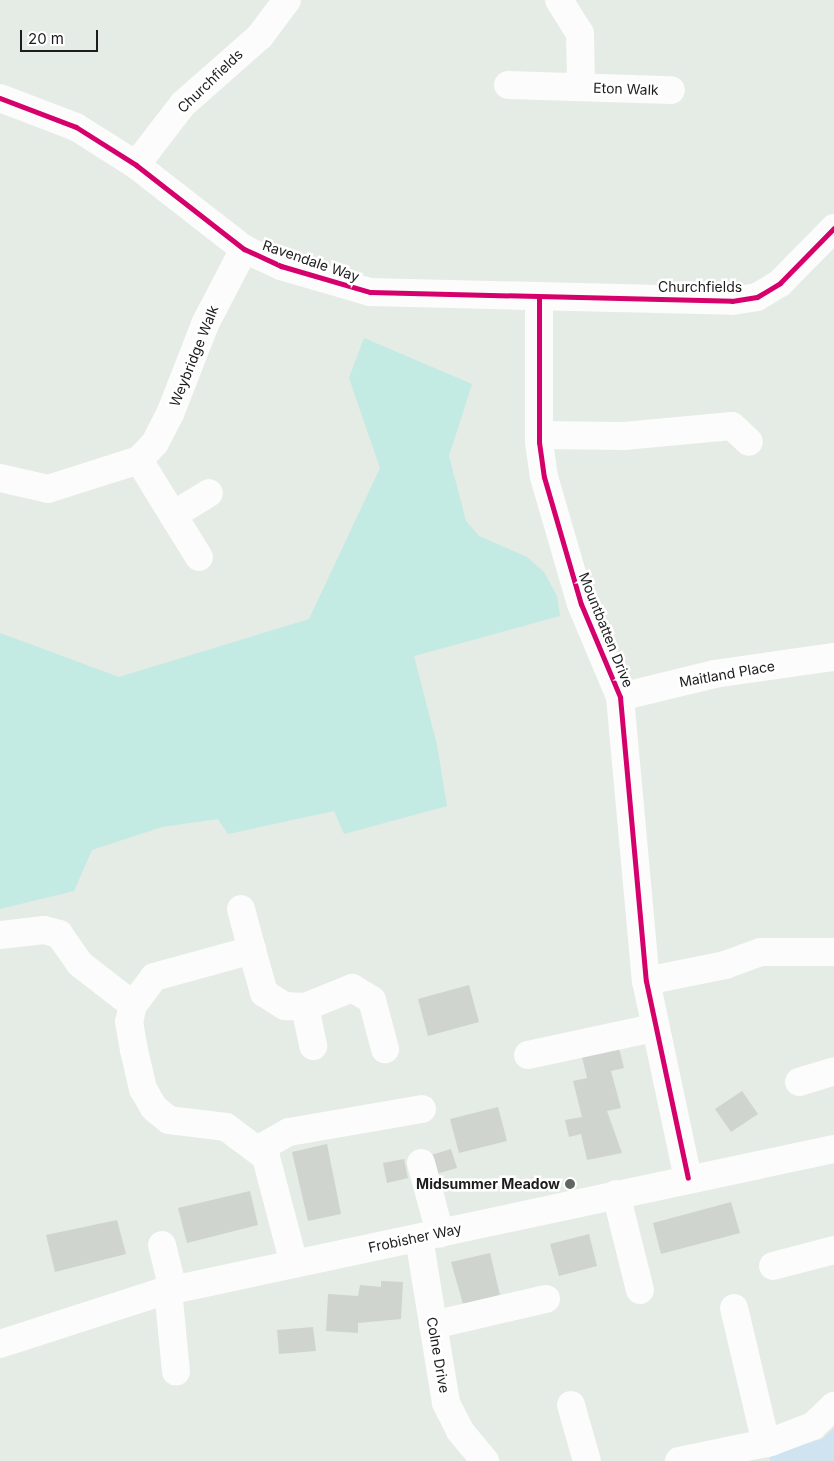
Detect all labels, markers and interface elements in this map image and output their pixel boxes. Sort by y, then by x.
scale bar [22,20,100,52]
text: 20 m [28,29,64,48]
street label: Churchfields [174,46,246,116]
street label: Eton Walk [593,79,659,99]
street label: Ravendale Way [260,237,362,285]
street label: Churchfields [658,279,742,295]
street label: Weybridge Walk [166,303,222,409]
street label: Mountbatten Drive [575,570,637,690]
street label: Maitland Place [678,657,776,691]
place label: Midsummer Meadow [416,1176,560,1192]
marker: Midsummer Meadow [564,1178,576,1190]
street label: Frobisher Way [367,1220,463,1256]
street label: Colne Drive [423,1316,453,1394]

